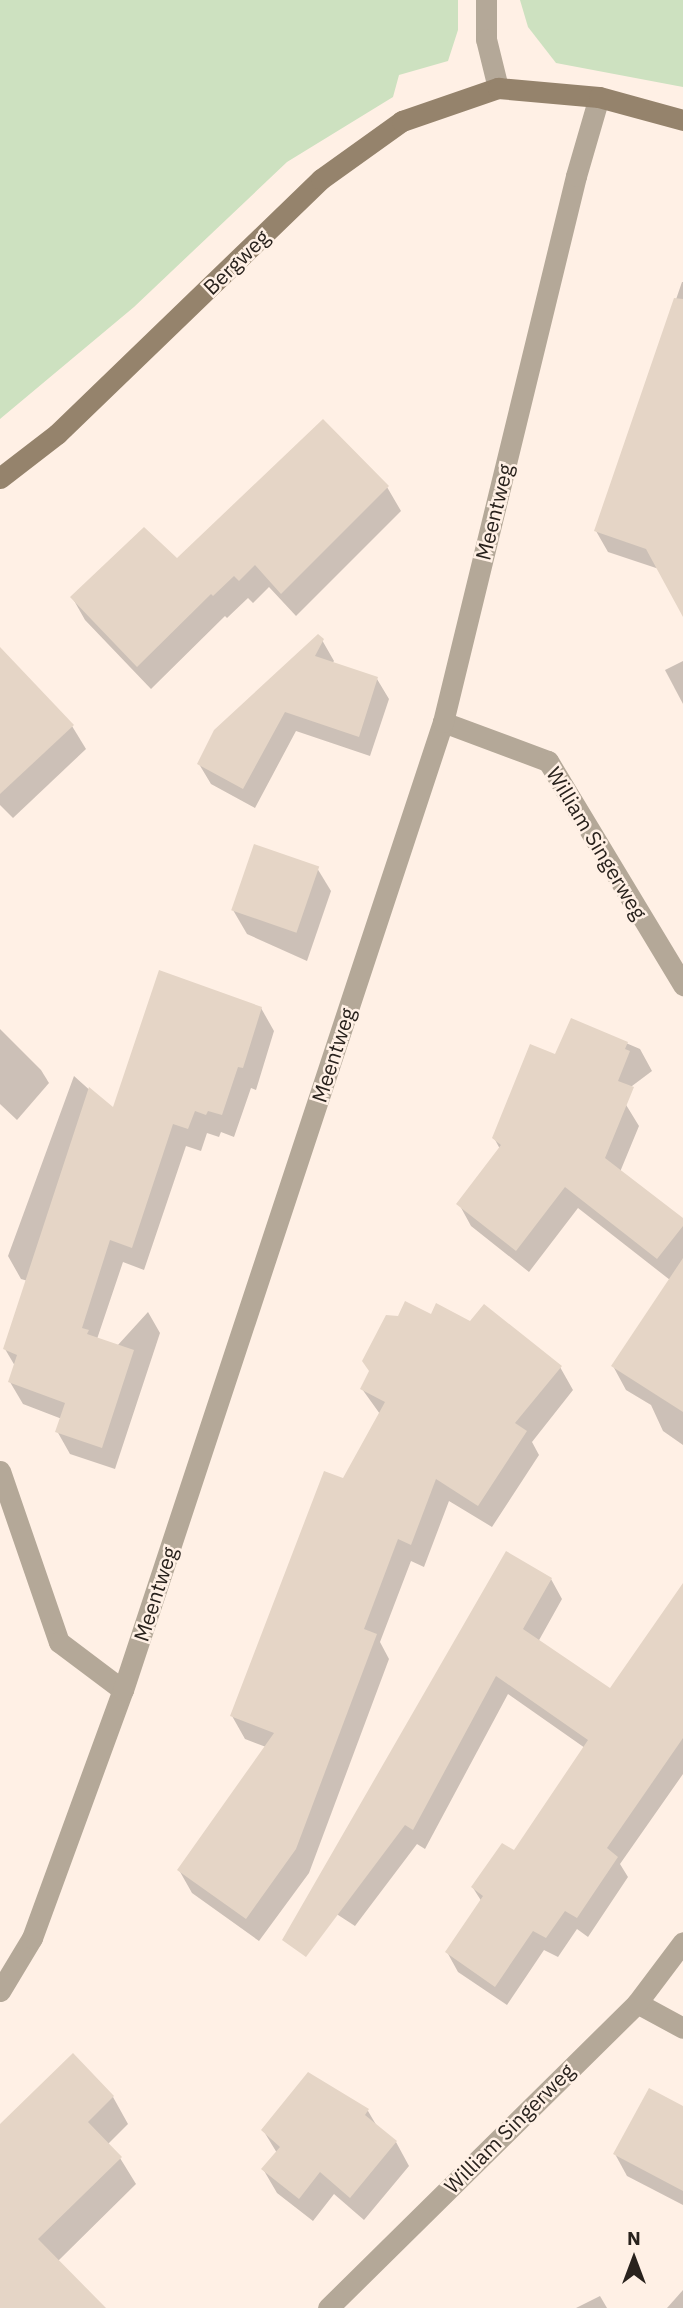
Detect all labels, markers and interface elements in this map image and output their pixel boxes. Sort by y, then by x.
street label: Bergweg [198,224,274,300]
street label: Meentweg [470,461,518,563]
street label: William Singerweg [542,762,652,924]
street label: Meentweg [306,1004,360,1106]
street label: Meentweg [128,1543,182,1645]
street label: William Singerweg [439,2058,579,2198]
north arrow [599,2224,669,2294]
text: N [627,2226,641,2250]

